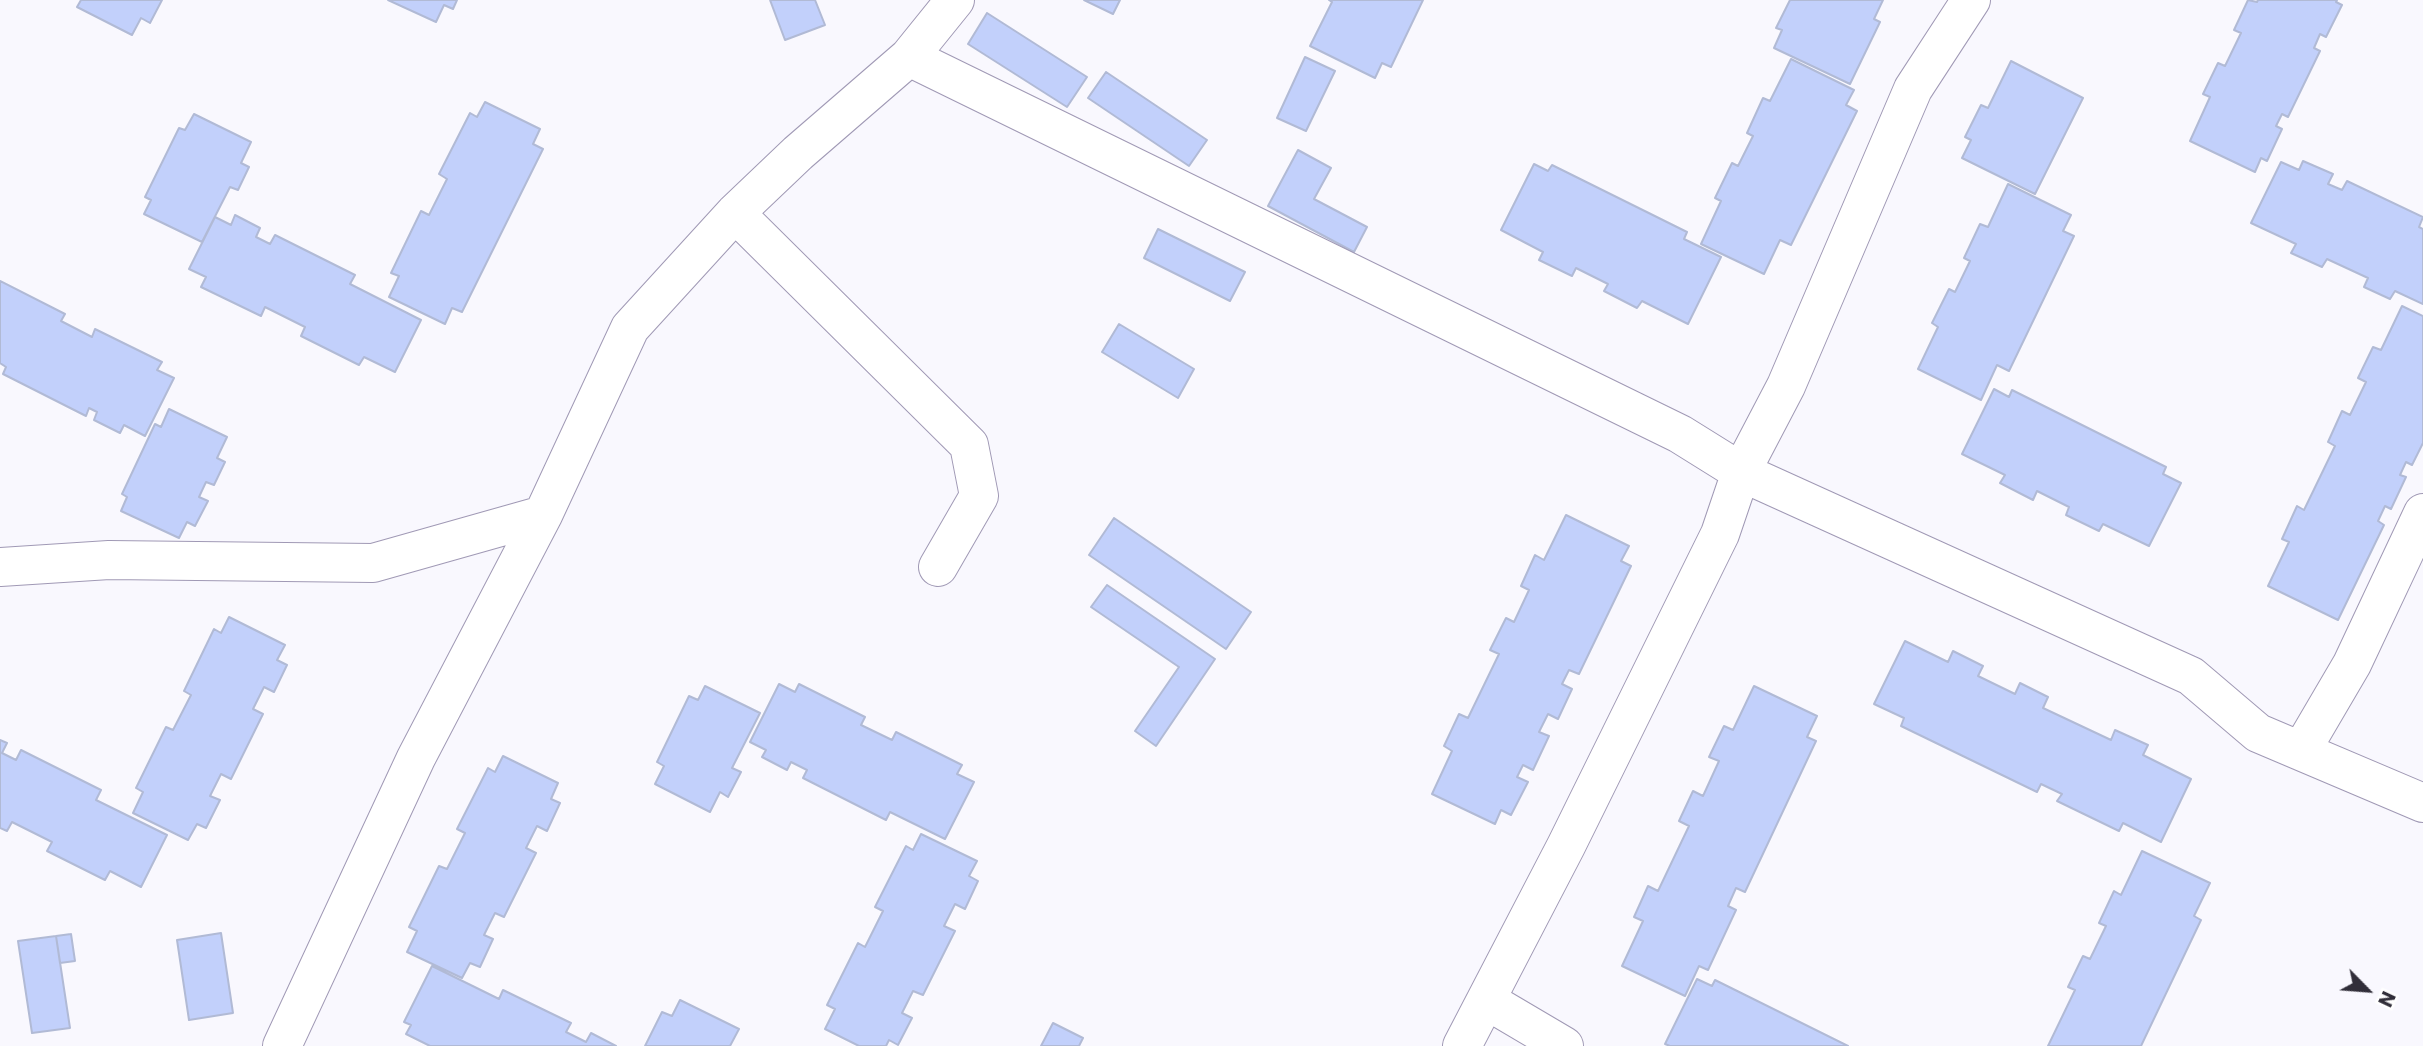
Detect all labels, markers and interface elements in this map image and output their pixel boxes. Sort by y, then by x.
north arrow [2332,955,2402,1025]
text: N [2371,987,2402,1011]

